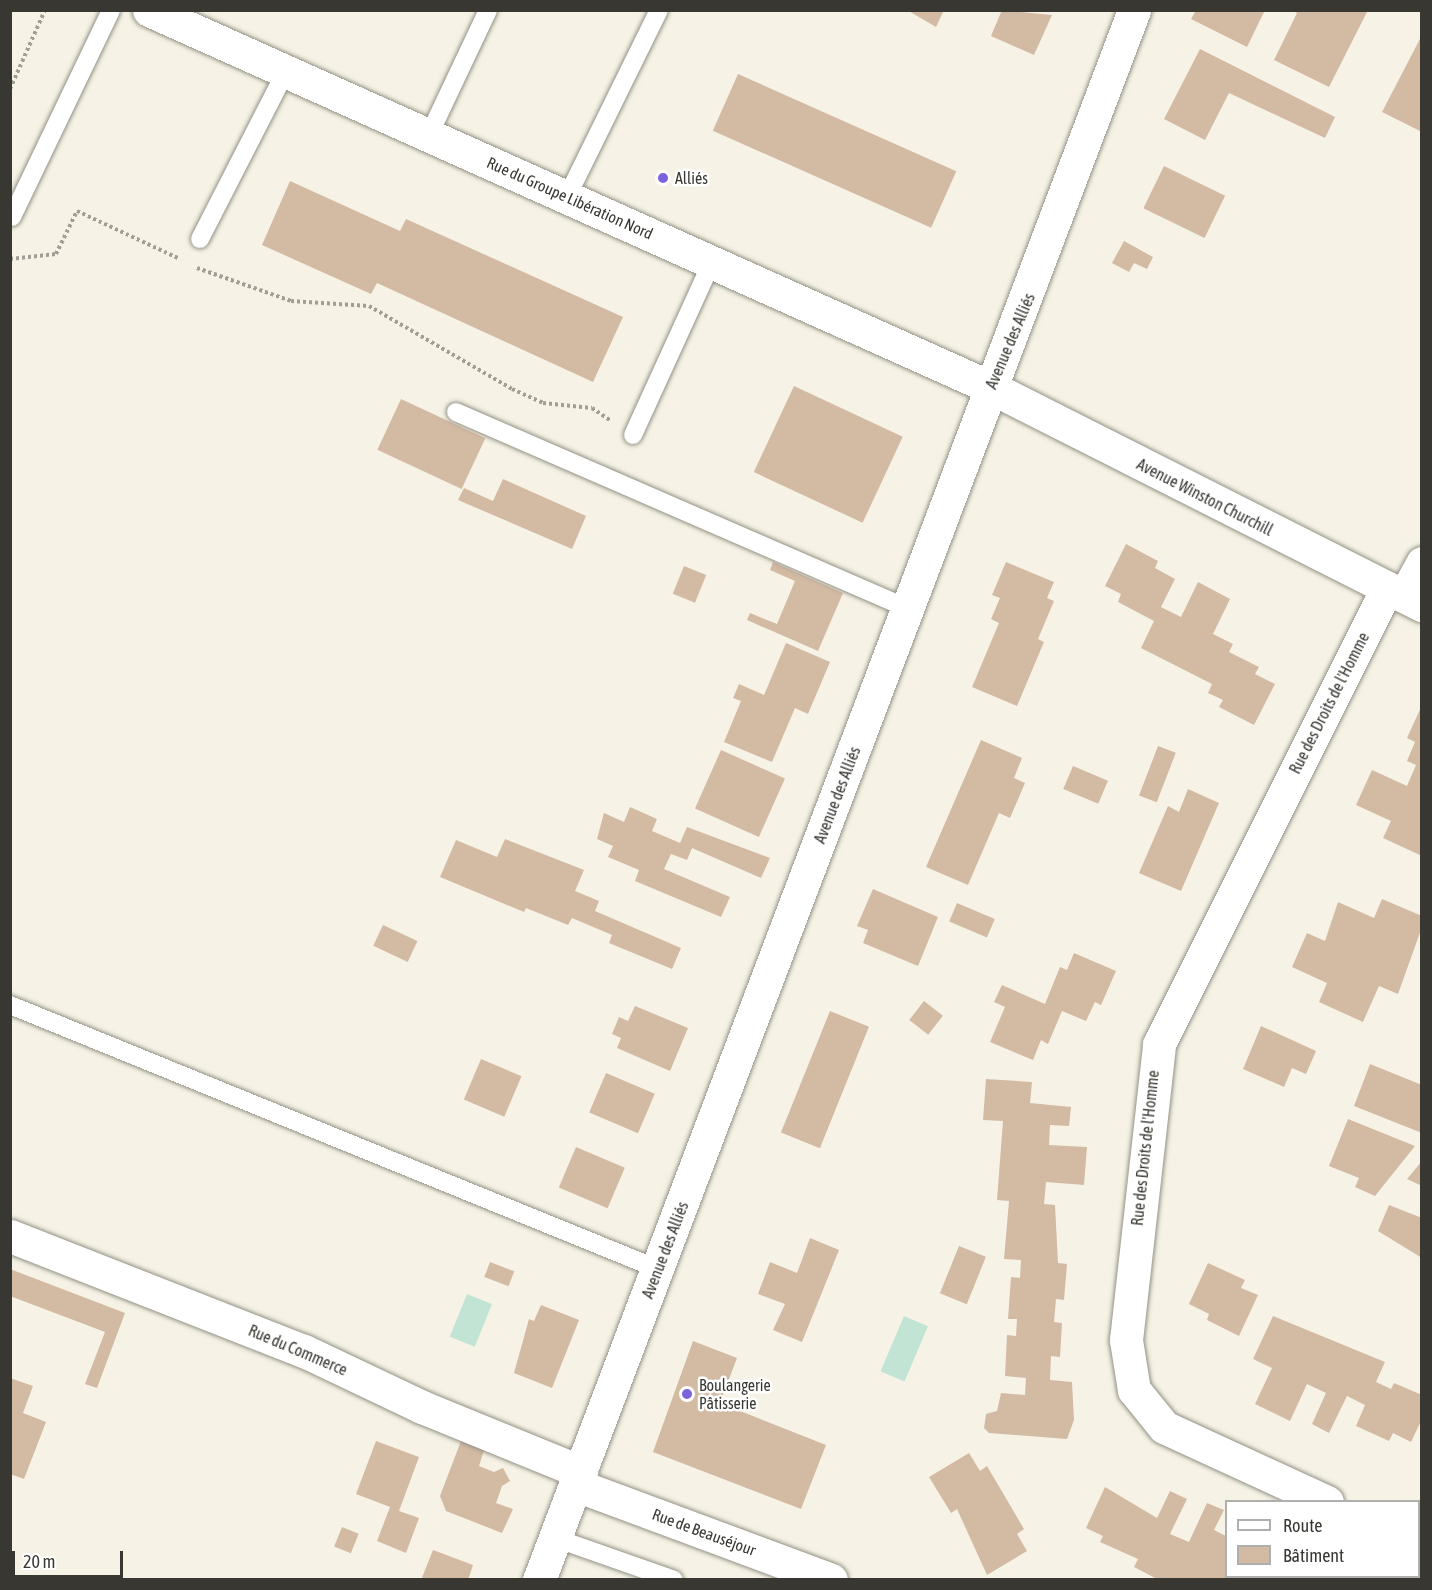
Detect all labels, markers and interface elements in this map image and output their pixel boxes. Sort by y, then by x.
street label: Rue du Groupe Libération Nord [484,153,656,243]
place label: Alliés [675,168,708,188]
marker: Alliés [656,171,670,185]
street label: Avenue des Alliés [981,290,1039,392]
street label: Avenue Winston Churchill [1134,454,1276,540]
street label: Rue des Droits de l'Homme [1285,629,1373,777]
street label: Avenue des Alliés [810,744,864,846]
street label: Rue des Droits de l'Homme [1127,1069,1163,1227]
street label: Avenue des Alliés [638,1199,692,1301]
street label: Rue du Commerce [246,1321,350,1379]
place label: Boulangerie Pâtisserie [699,1375,771,1413]
marker: Boulangerie Pâtisserie [680,1387,694,1401]
legend [1225,1500,1420,1578]
street label: Rue de Beauséjour [650,1504,758,1560]
text: Route [1283,1515,1322,1536]
scale bar [15,1539,126,1577]
text: Bâtiment [1283,1545,1344,1566]
text: 20 m [23,1551,55,1572]

